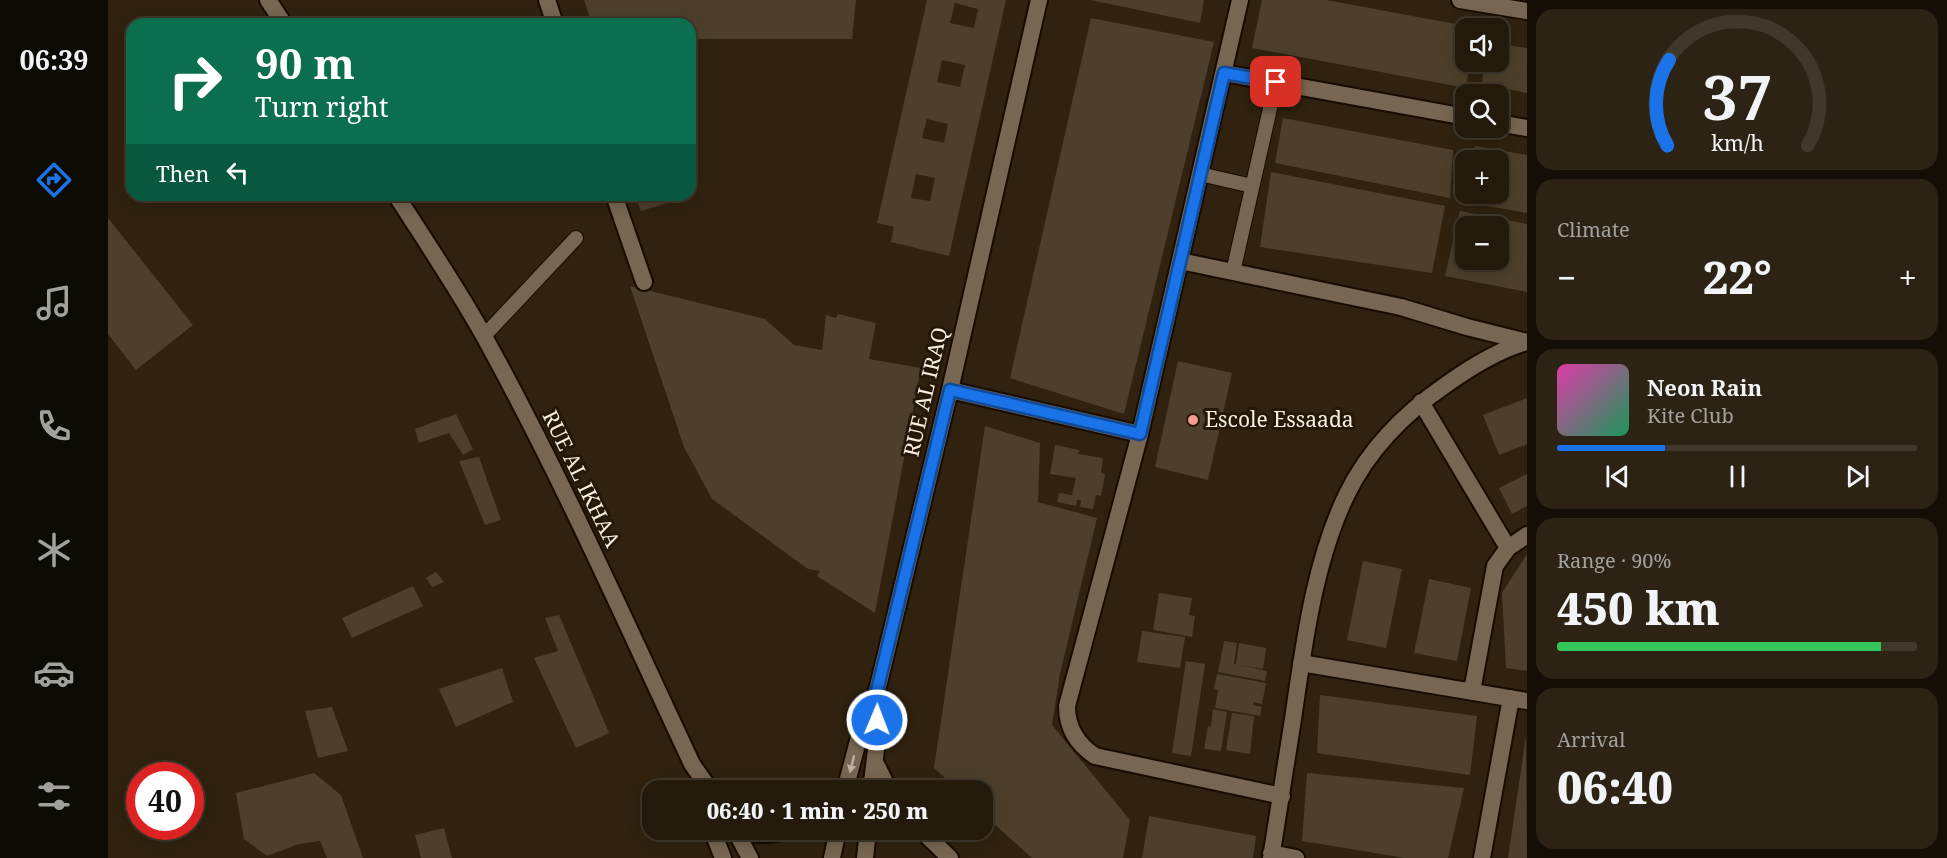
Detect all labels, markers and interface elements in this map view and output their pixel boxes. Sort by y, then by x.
map controls [1455,18,1509,270]
button: sound [1455,18,1509,72]
text: 90 m [255,34,355,91]
text: 06:39 [19,41,89,78]
icon: right [156,42,234,120]
text: 37 [1702,54,1772,139]
pin [1250,56,1301,107]
icon: arrive [1259,65,1292,98]
button: search [1455,84,1509,138]
text: Turn right [255,88,388,125]
text: km/h [1711,129,1764,158]
button: + [1455,150,1509,204]
icon: left [221,156,254,189]
text: Then [156,158,209,188]
icon: directions [33,159,75,201]
button: − [1455,216,1509,270]
text: Climate [1557,216,1630,243]
text: 22° [1703,246,1772,307]
text: − [1557,255,1576,300]
text: + [1899,255,1917,300]
icon: music [33,282,75,324]
street label: RUE AL IRAQ [897,324,954,459]
text: Neon Rain [1647,372,1762,402]
text: Kite Club [1647,402,1734,429]
icon: phone [33,405,75,447]
street label: RUE AL IKHAA [537,405,627,552]
place label: Escole Essaada [1205,405,1354,433]
marker: Escole Essaada [1186,413,1200,427]
icon: previous [1601,460,1634,493]
icon: pause [1721,460,1754,493]
icon: next [1841,460,1874,493]
icon: climate [33,529,75,571]
text: Range · 90% [1557,547,1671,574]
text: 450 km [1557,577,1720,638]
icon: car [33,652,75,694]
position arrow [845,688,909,752]
text: Arrival [1557,726,1625,753]
one-way arrow [846,755,856,773]
text: 06:40 [1557,756,1673,817]
speed limit sign: 40 [126,762,204,840]
icon: filters [33,775,75,817]
text: 06:40 · 1 min · 250 m [707,795,928,825]

